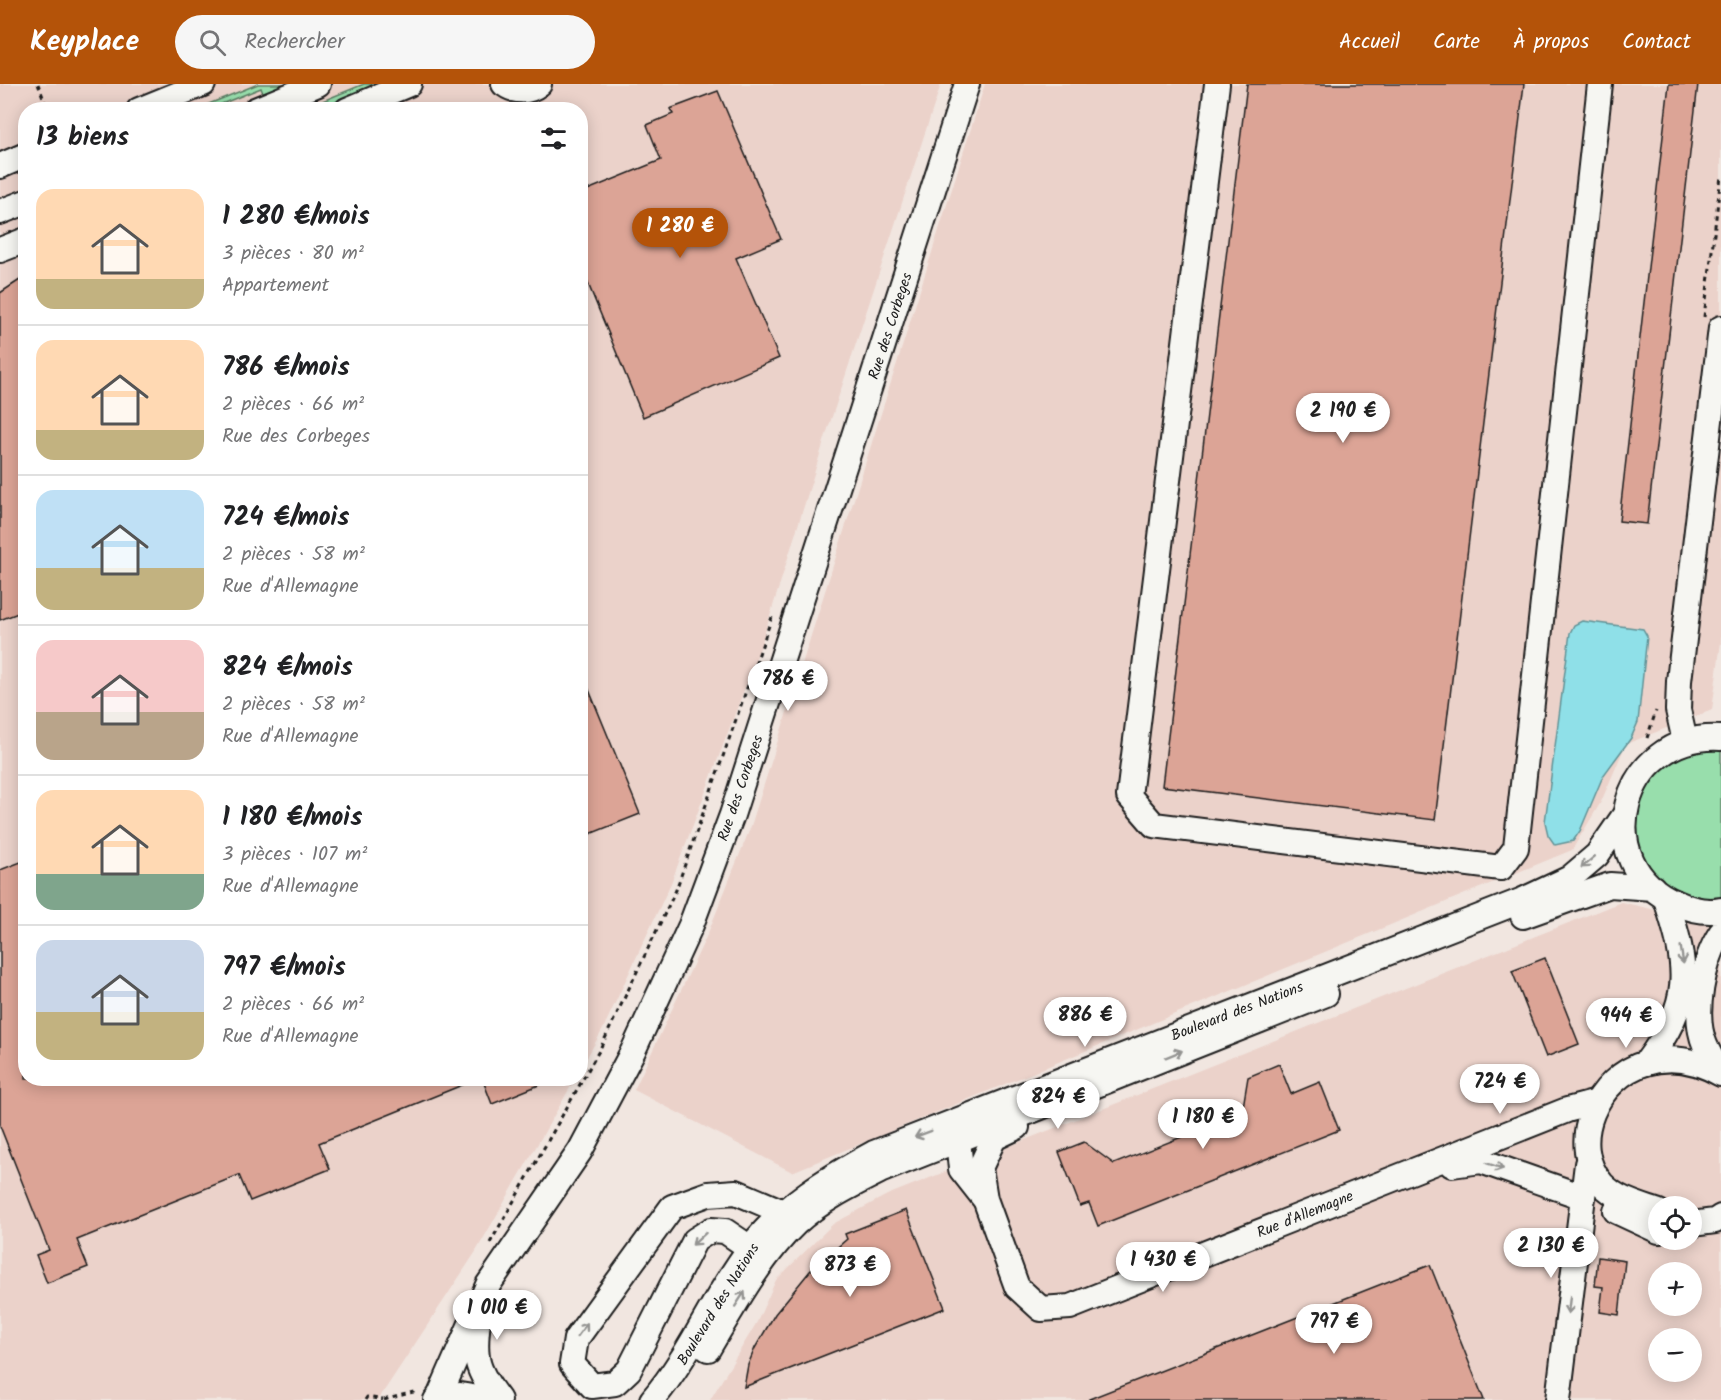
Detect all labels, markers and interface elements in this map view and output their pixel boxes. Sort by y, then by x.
search box [175,15,595,69]
text: Keyplace [30,20,139,65]
text: Rechercher [244,25,345,60]
icon: search [196,26,229,59]
text: Accueil [1339,26,1400,59]
text: Carte [1433,26,1480,59]
text: À propos [1513,26,1589,59]
text: Contact [1622,26,1691,59]
text: 13 biens [36,117,129,159]
icon: filters [537,122,570,155]
text: 1 280 €/mois [222,196,370,238]
pin: 1 280 € [625,208,735,259]
text: 1 280 € [646,211,714,243]
icon: home [84,213,156,285]
text: 3 pièces · 80 m² [222,238,364,270]
street label: Rue des Corbeges [862,269,920,383]
text: Appartement [222,270,329,302]
text: 786 €/mois [222,347,350,389]
icon: home [84,364,156,436]
text: 2 pièces · 66 m² [222,389,364,421]
pin: 2 190 € [1288,393,1398,444]
text: 2 190 € [1310,396,1376,428]
text: Rue des Corbeges [222,421,370,453]
text: 724 €/mois [222,497,349,539]
icon: home [84,514,156,586]
text: 2 pièces · 58 m² [222,539,365,571]
text: Rue d'Allemagne [222,571,359,603]
text: 824 €/mois [222,647,353,689]
pin: 786 € [746,661,830,712]
icon: home [84,664,156,736]
text: 786 € [762,664,814,696]
text: 2 pièces · 58 m² [222,689,365,721]
text: Rue d'Allemagne [222,721,359,753]
street label: Rue des Corbeges [712,731,771,845]
text: 1 180 €/mois [222,797,362,839]
icon: home [84,814,156,886]
text: 3 pièces · 107 m² [222,839,367,871]
one-way arrow [1581,855,1596,869]
text: Rue d'Allemagne [222,871,359,903]
one-way arrow [1676,945,1687,964]
text: 797 €/mois [222,947,346,989]
icon: home [84,964,156,1036]
street label: Boulevard des Nations [1168,975,1308,1048]
text: 2 pièces · 66 m² [222,989,364,1021]
pin: 886 € [1043,997,1127,1048]
pin: 944 € [1584,998,1668,1049]
text: 886 € [1058,1000,1112,1032]
text: 944 € [1600,1001,1652,1033]
text: Rue d'Allemagne [222,1021,359,1053]
one-way arrow [1164,1048,1183,1059]
pin: 724 € [1458,1064,1542,1115]
text: 724 € [1474,1067,1526,1099]
pin: 824 € [1016,1079,1100,1130]
text: 824 € [1031,1082,1085,1114]
pin: 1 180 € [1148,1099,1258,1150]
text: 1 180 € [1172,1102,1234,1134]
one-way arrow [914,1129,933,1140]
one-way arrow [1485,1162,1504,1173]
street label: Rue d'Allemagne [1253,1185,1358,1245]
map controls [1648,1196,1702,1382]
button: locate [1648,1196,1702,1250]
pin: 2 130 € [1496,1228,1606,1279]
text: 2 130 € [1518,1231,1584,1263]
one-way arrow [692,1232,708,1246]
street label: Boulevard des Nations [672,1238,766,1370]
pin: 1 430 € [1108,1242,1218,1293]
text: 1 430 € [1130,1245,1196,1277]
pin: 873 € [808,1247,892,1298]
text: 873 € [824,1250,876,1282]
button: + [1648,1262,1702,1316]
pin: 1 010 € [442,1290,552,1341]
one-way arrow [734,1291,746,1308]
text: 1 010 € [467,1293,527,1325]
one-way arrow [1563,1294,1574,1314]
pin: 797 € [1292,1304,1376,1355]
text: 797 € [1309,1307,1359,1339]
one-way arrow [576,1323,588,1339]
button: − [1648,1328,1702,1382]

